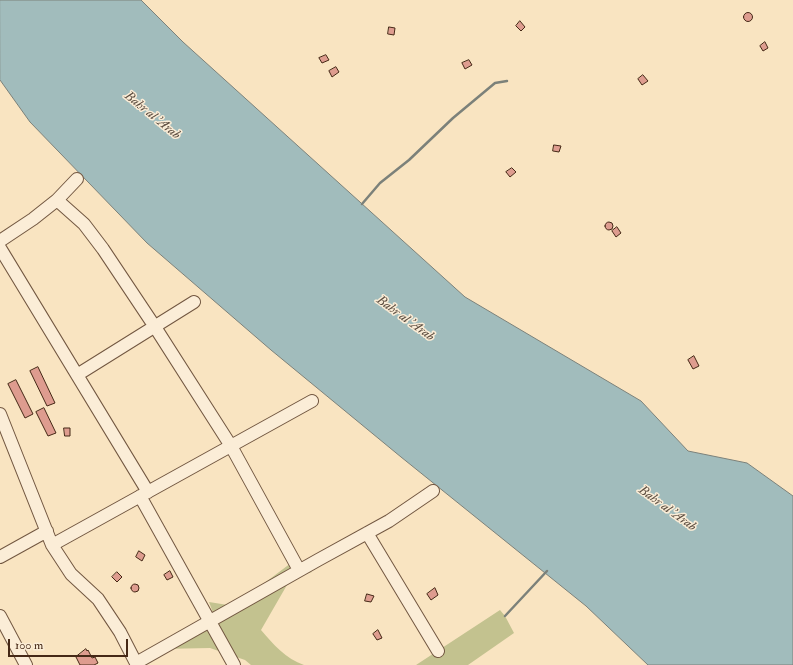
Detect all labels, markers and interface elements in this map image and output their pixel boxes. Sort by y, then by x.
water label: Bahr al 'Arab [121,89,183,143]
water label: Bahr al 'Arab [373,293,437,345]
water label: Bahr al 'Arab [635,483,699,535]
scale bar [10,631,130,657]
text: 100 m [15,638,43,653]

